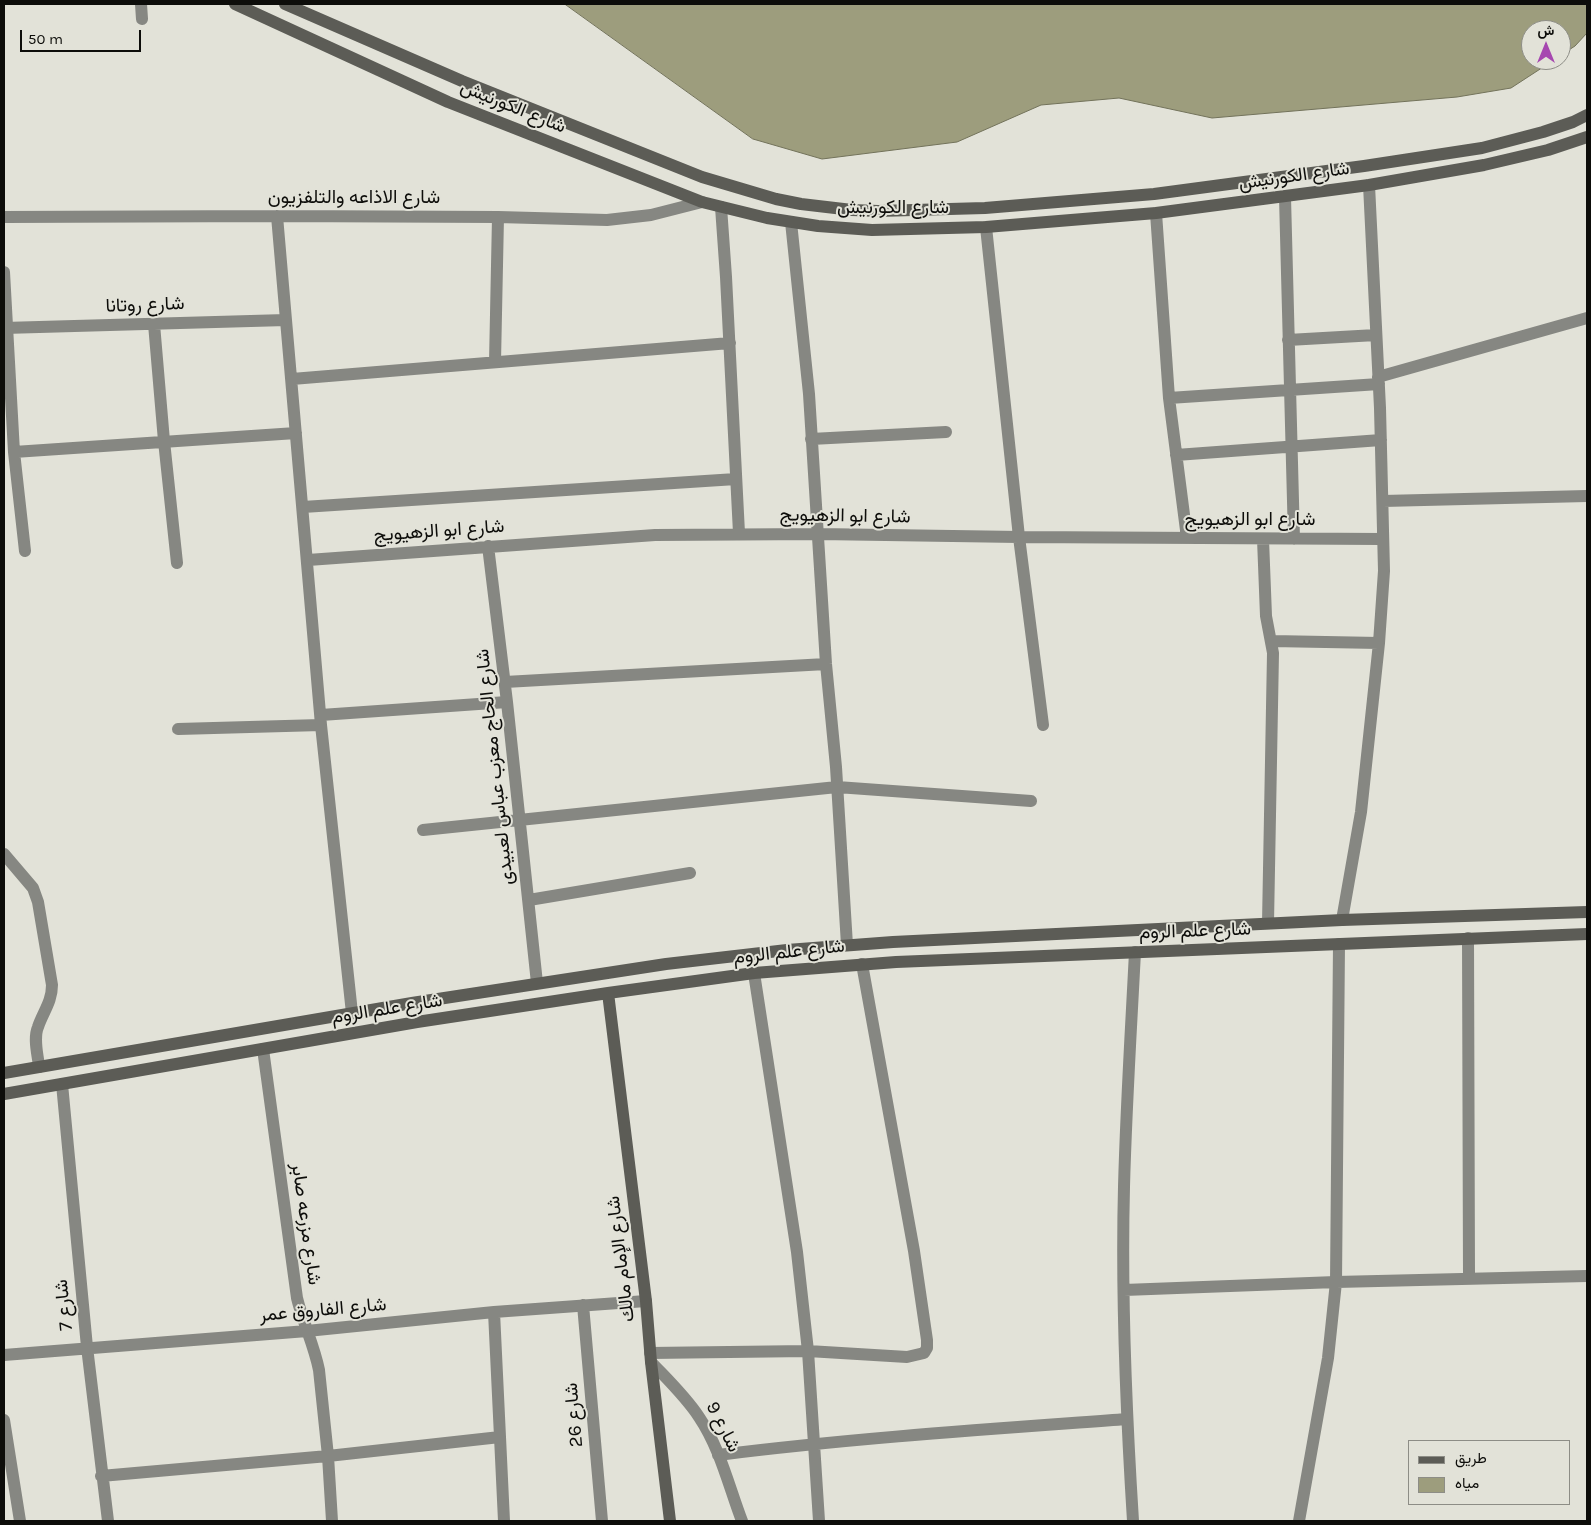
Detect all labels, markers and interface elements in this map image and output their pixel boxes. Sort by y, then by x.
scale bar [22,20,144,52]
north arrow [1521,20,1571,70]
text: ش [1538,22,1554,39]
text: 50 m [28,30,63,48]
street label: شارع الكورنيش [457,75,569,139]
street label: شارع الكورنيش [1237,157,1351,195]
street label: شارع الاذاعه والتلفزيون [268,187,440,209]
street label: شارع الكورنيش [837,197,949,219]
street label: شارع روتانا [105,292,185,318]
street label: شارع ابو الزهيويج [779,503,911,529]
street label: شارع ابو الزهيويج [1184,509,1316,531]
street label: شارع ابو الزهيويج [373,515,505,547]
street label: شارع الحاج معزب عباس لعبيدى [471,648,519,886]
street label: شارع علم الروم [1139,918,1251,944]
street label: شارع علم الروم [732,935,846,969]
street label: شارع علم الروم [330,989,444,1029]
street label: شارع مزرعه صابر [286,1162,326,1286]
street label: شارع الإمام مالك [602,1195,640,1323]
street label: شارع 7 [50,1278,78,1332]
street label: شارع الفاروق عمر [258,1293,388,1327]
street label: شارع 26 [560,1382,588,1448]
street label: شارع 9 [701,1398,745,1456]
legend [1408,1440,1571,1505]
text: طريق [1455,1449,1487,1467]
text: مياه [1455,1474,1479,1492]

